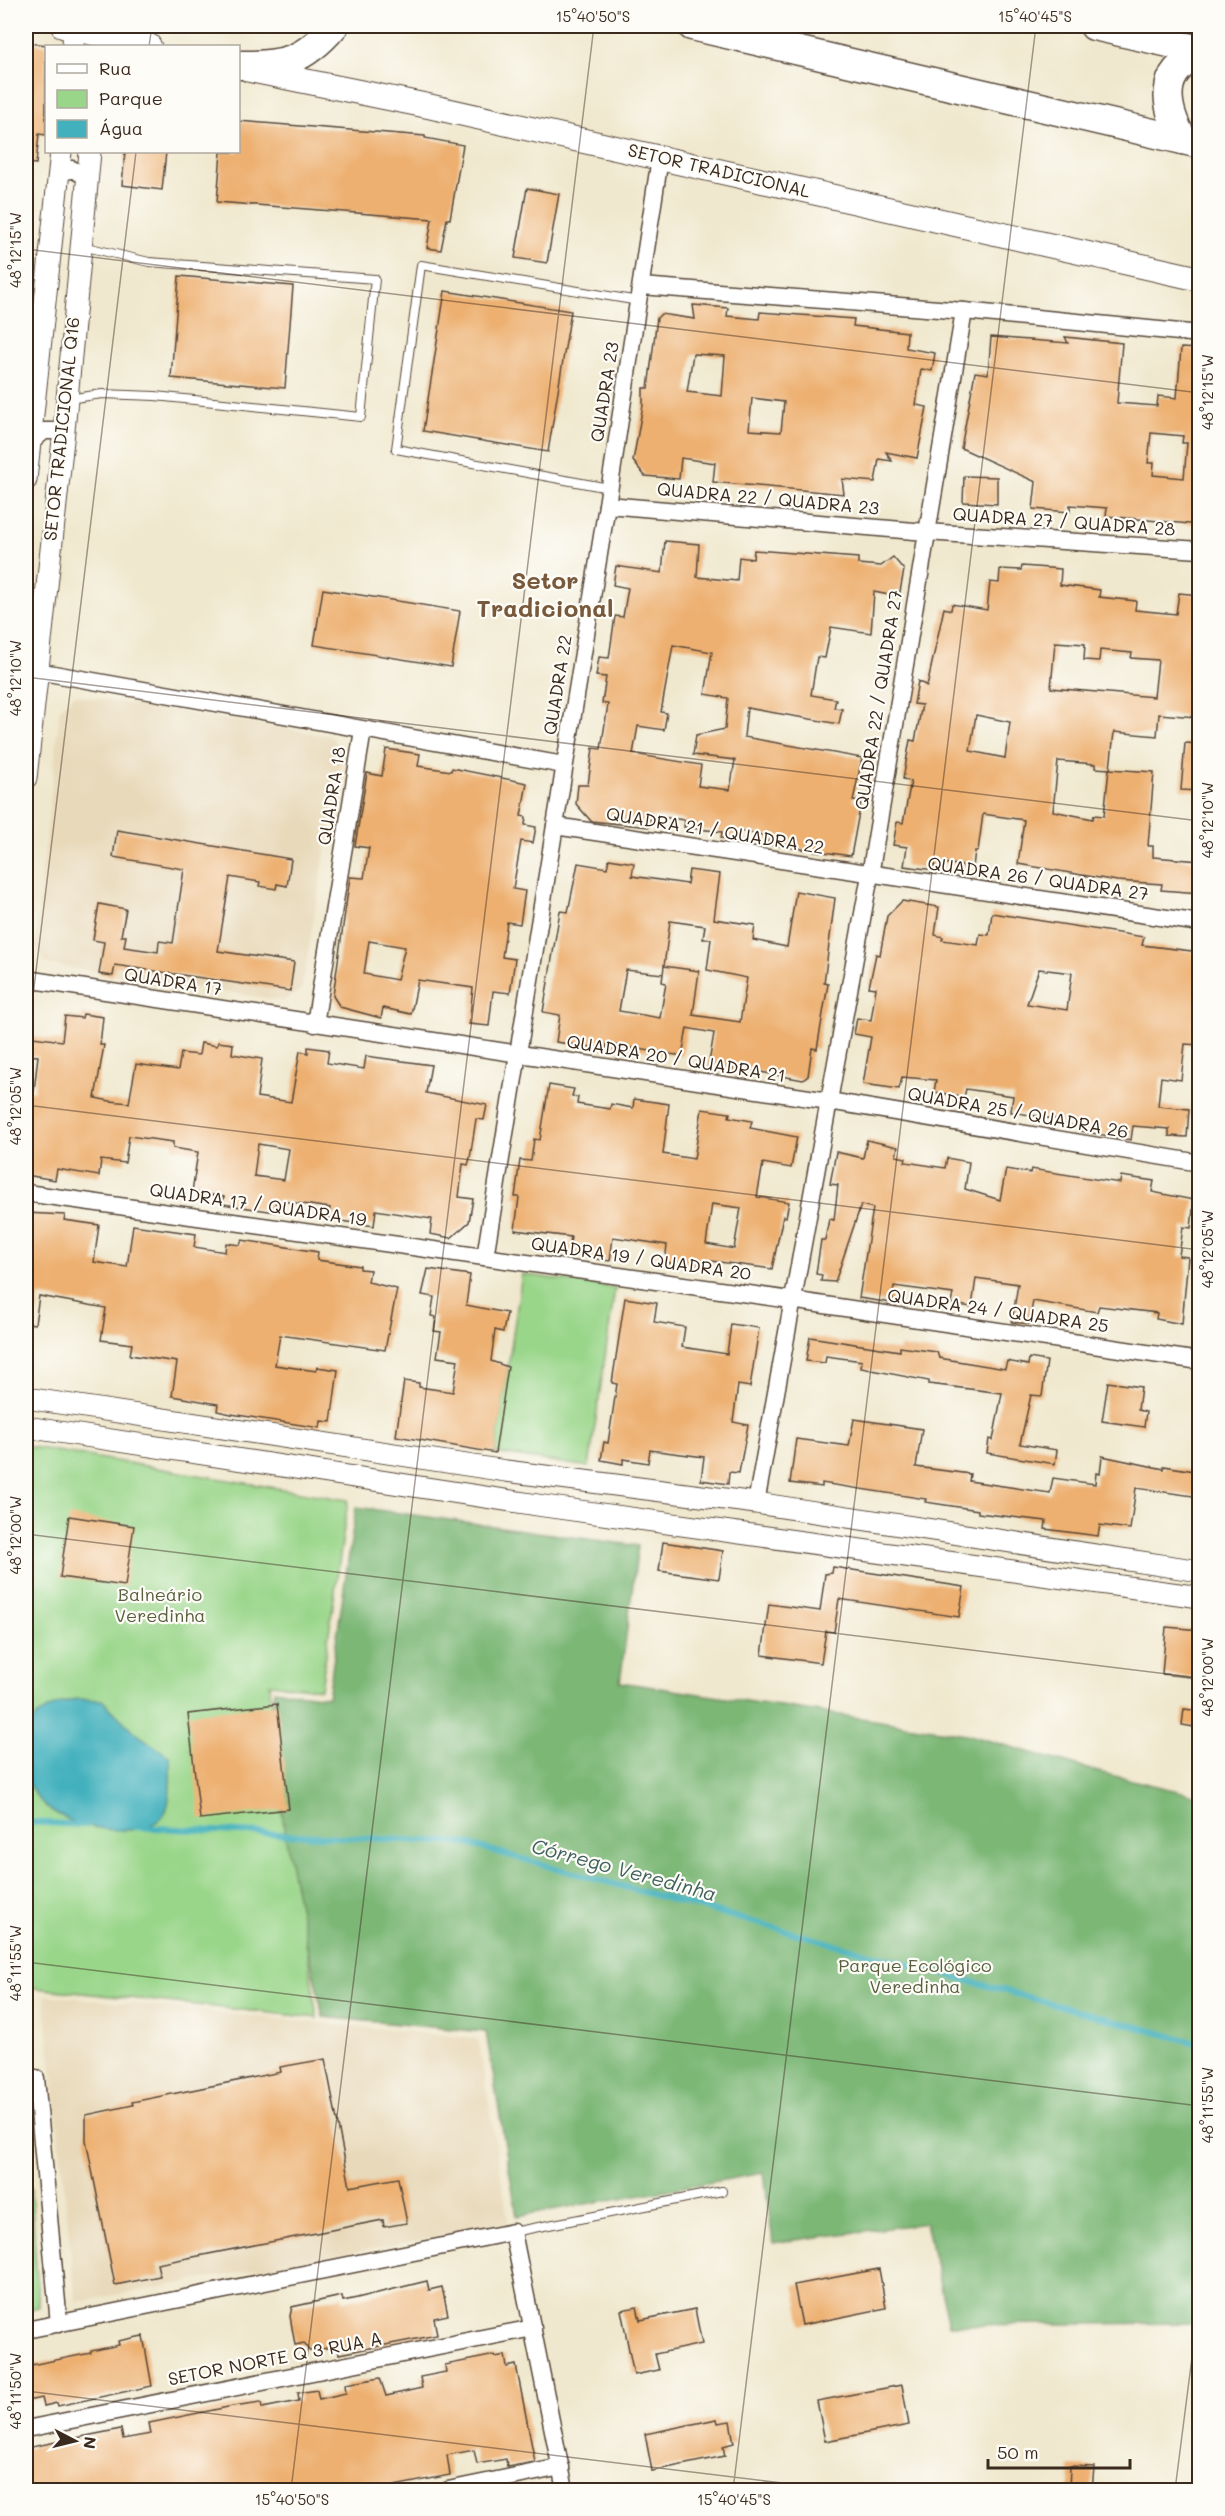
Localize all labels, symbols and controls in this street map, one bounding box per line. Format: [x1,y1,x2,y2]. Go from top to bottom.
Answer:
text: 15°40'50"S [556,6,630,26]
text: 15°40'45"S [998,6,1072,26]
legend [45,45,240,153]
text: Rua [99,56,132,80]
text: Parque [99,86,163,110]
text: Água [99,116,143,140]
street label: SETOR TRADICIONAL [626,137,813,203]
text: 48°12'15"W [5,212,25,288]
street label: SETOR TRADICIONAL Q16 [37,316,85,542]
street label: QUADRA 23 [584,340,624,444]
text: 48°12'15"W [1197,354,1217,430]
street label: QUADRA 22 / QUADRA 23 [656,476,880,520]
street label: QUADRA 27 / QUADRA 28 [952,501,1176,541]
district label: Setor Tradicional [477,564,613,623]
street label: QUADRA 22 / QUADRA 27 [849,588,907,812]
street label: QUADRA 22 [537,633,577,736]
text: 48°12'10"W [5,640,25,716]
street label: QUADRA 18 [311,745,351,847]
text: 48°12'10"W [1197,782,1217,858]
street label: QUADRA 21 / QUADRA 22 [604,801,826,859]
street label: QUADRA 26 / QUADRA 27 [926,851,1150,905]
street label: QUADRA 17 [123,961,224,1001]
street label: QUADRA 20 / QUADRA 21 [565,1029,787,1087]
text: 48°12'05"W [5,1067,25,1145]
street label: QUADRA 25 / QUADRA 26 [906,1081,1130,1143]
street label: QUADRA 17 / QUADRA 19 [148,1177,369,1231]
text: 48°12'05"W [1197,1210,1217,1288]
street label: QUADRA 19 / QUADRA 20 [530,1231,753,1285]
street label: QUADRA 24 / QUADRA 25 [886,1283,1110,1337]
text: 48°12'00"W [5,1495,25,1575]
park label: Balneário Veredinha [114,1582,206,1627]
text: 48°12'00"W [1197,1637,1217,1717]
water label: Córrego Veredinha [529,1832,720,1906]
text: 48°11'55"W [5,1925,25,2001]
park label: Parque Ecológico Veredinha [838,1953,992,1998]
text: 48°11'55"W [1197,2067,1217,2143]
street label: SETOR NORTE Q 3 RUA A [166,2325,384,2391]
text: 48°11'50"W [5,2353,25,2429]
north arrow [45,2411,105,2471]
scale bar [988,2432,1130,2470]
text: N [79,2436,102,2450]
text: 50 m [997,2440,1039,2464]
text: 15°40'50"S [255,2489,329,2509]
text: 15°40'45"S [697,2489,771,2509]

